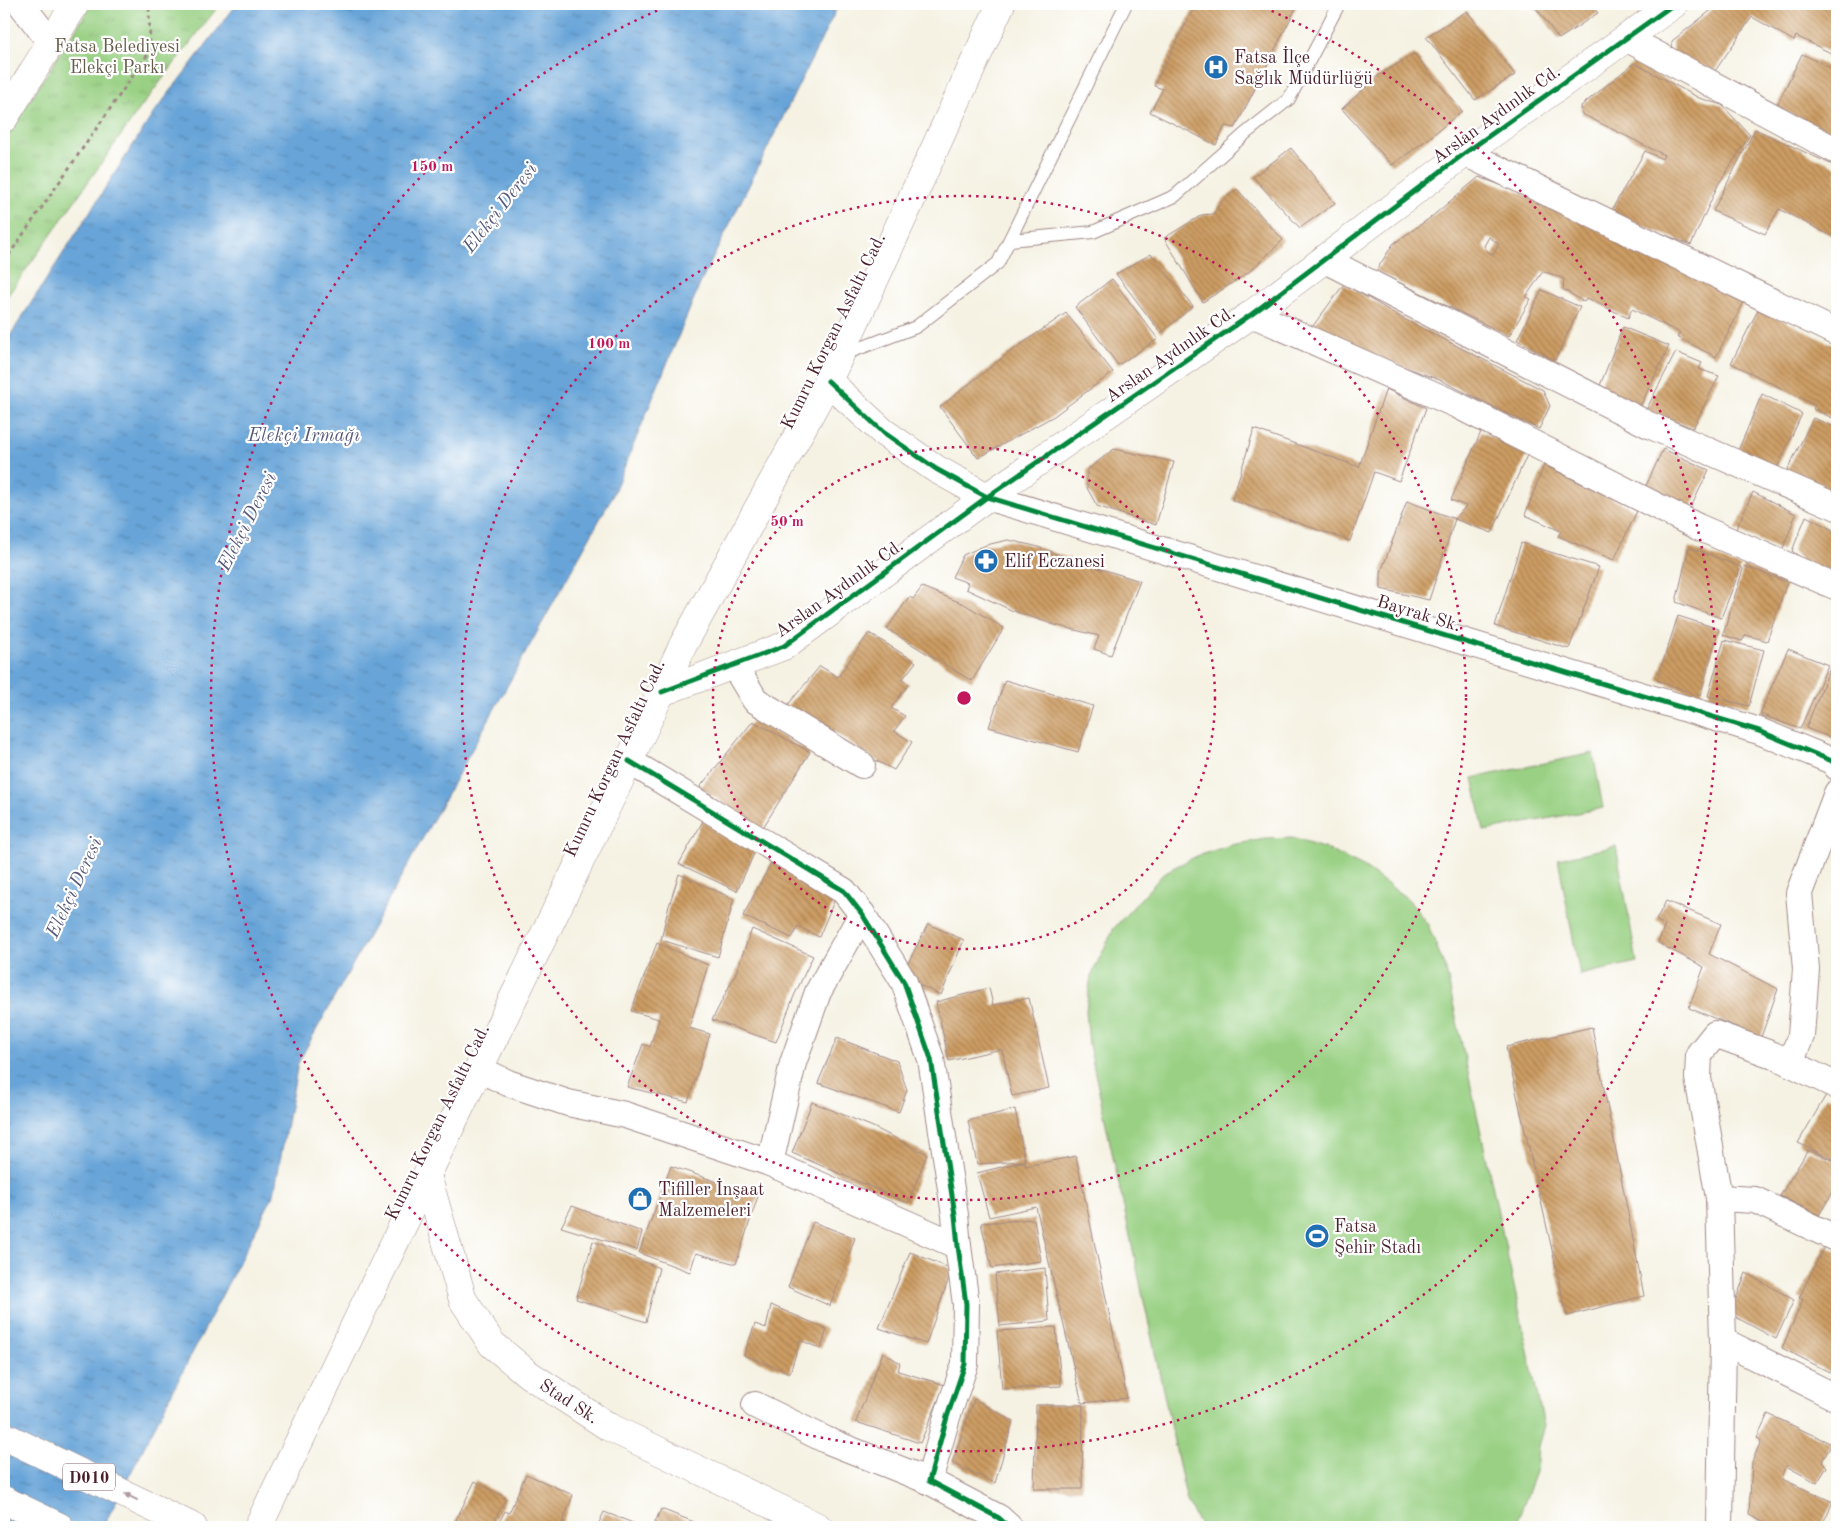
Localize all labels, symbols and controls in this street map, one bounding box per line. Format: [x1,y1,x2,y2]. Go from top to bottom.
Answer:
park label: Fatsa Belediyesi Elekçi Parkı [54,38,180,77]
place label: Fatsa İlçe Sağlık Müdürlüğü [1234,46,1373,88]
hospital icon: Fatsa İlçe Sağlık Müdürlüğü [1203,54,1229,80]
street label: Arslan Aydınlık Cd. [1429,62,1564,167]
text: 150 m [411,160,453,175]
water label: Elekçi Deresi [460,160,542,258]
street label: Kumru Korgan Asfaltı Cad. [779,231,889,432]
street label: Arslan Aydınlık Cd. [1102,303,1239,406]
text: 100 m [588,337,630,352]
water label: Elekçi Irmağı [247,427,360,446]
water label: Elekçi Deresi [215,469,281,575]
text: 50 m [770,515,804,530]
street label: Arslan Aydınlık Cd. [772,536,907,641]
pharmacy icon: Elif Eczanesi [973,548,999,574]
place label: Elif Eczanesi [1004,553,1105,571]
street label: Bayrak Sk. [1375,593,1463,635]
street label: Kumru Korgan Asfaltı Cad. [561,657,669,860]
centre of rings [955,689,973,707]
water label: Elekçi Deresi [43,835,107,942]
street label: Kumru Korgan Asfaltı Cad. [383,1022,493,1223]
place label: Tifiller İnşaat Malzemeleri [658,1178,764,1220]
shop icon: Tifiller İnşaat Malzemeleri [627,1186,653,1212]
place label: Fatsa Şehir Stadı [1334,1218,1421,1257]
sports icon: Fatsa Şehir Stadı [1304,1223,1330,1249]
street label: Stad Sk. [536,1376,601,1428]
road number: D010 [63,1464,115,1490]
one-way arrow [124,1493,138,1501]

